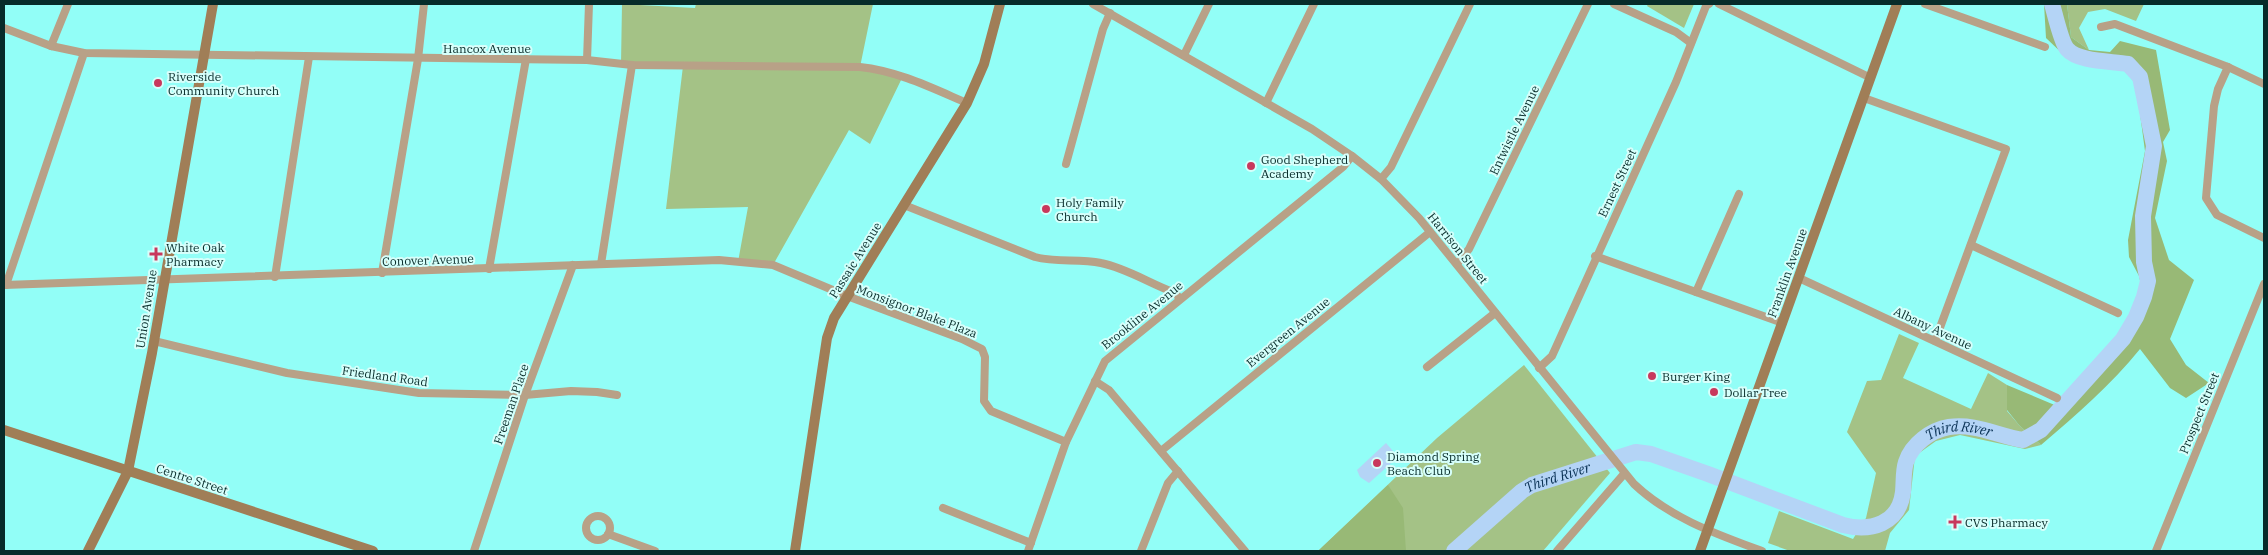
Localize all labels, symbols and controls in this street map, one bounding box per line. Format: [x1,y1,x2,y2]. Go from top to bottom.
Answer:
street label: Hancox Avenue [443,41,531,56]
place label: Riverside Community Church [168,69,280,98]
marker: Riverside Community Church [152,77,164,89]
street label: Entwistle Avenue [1486,83,1542,177]
street label: Ernest Street [1595,146,1639,220]
place label: Good Shepherd Academy [1261,152,1348,181]
marker: Good Shepherd Academy [1245,160,1257,172]
place label: Holy Family Church [1056,195,1124,224]
marker: Holy Family Church [1040,203,1052,215]
street label: Harrison Street [1425,209,1491,287]
street label: Passaic Avenue [826,219,884,301]
street label: Franklin Avenue [1764,226,1810,320]
place label: White Oak Pharmacy [166,240,225,269]
marker: White Oak Pharmacy [150,248,162,260]
street label: Conover Avenue [382,251,474,269]
street label: Union Avenue [132,268,160,350]
street label: Brookline Avenue [1098,278,1186,352]
street label: Monsignor Blake Plaza [854,281,980,341]
street label: Evergreen Avenue [1243,294,1333,370]
street label: Albany Avenue [1892,303,1974,353]
street label: Freeman Place [490,362,532,446]
street label: Friedland Road [341,363,429,389]
place label: Burger King [1662,369,1731,384]
marker: Burger King [1646,370,1658,382]
street label: Prospect Street [2176,370,2222,456]
place label: Dollar Tree [1724,385,1787,400]
marker: Dollar Tree [1708,386,1720,398]
water label: Third River [1922,417,1995,444]
place label: Diamond Spring Beach Club [1387,449,1480,478]
marker: Diamond Spring Beach Club [1371,457,1383,469]
water label: Third River [1521,458,1594,497]
street label: Centre Street [154,460,230,498]
place label: CVS Pharmacy [1965,515,2049,530]
marker: CVS Pharmacy [1949,516,1961,528]

